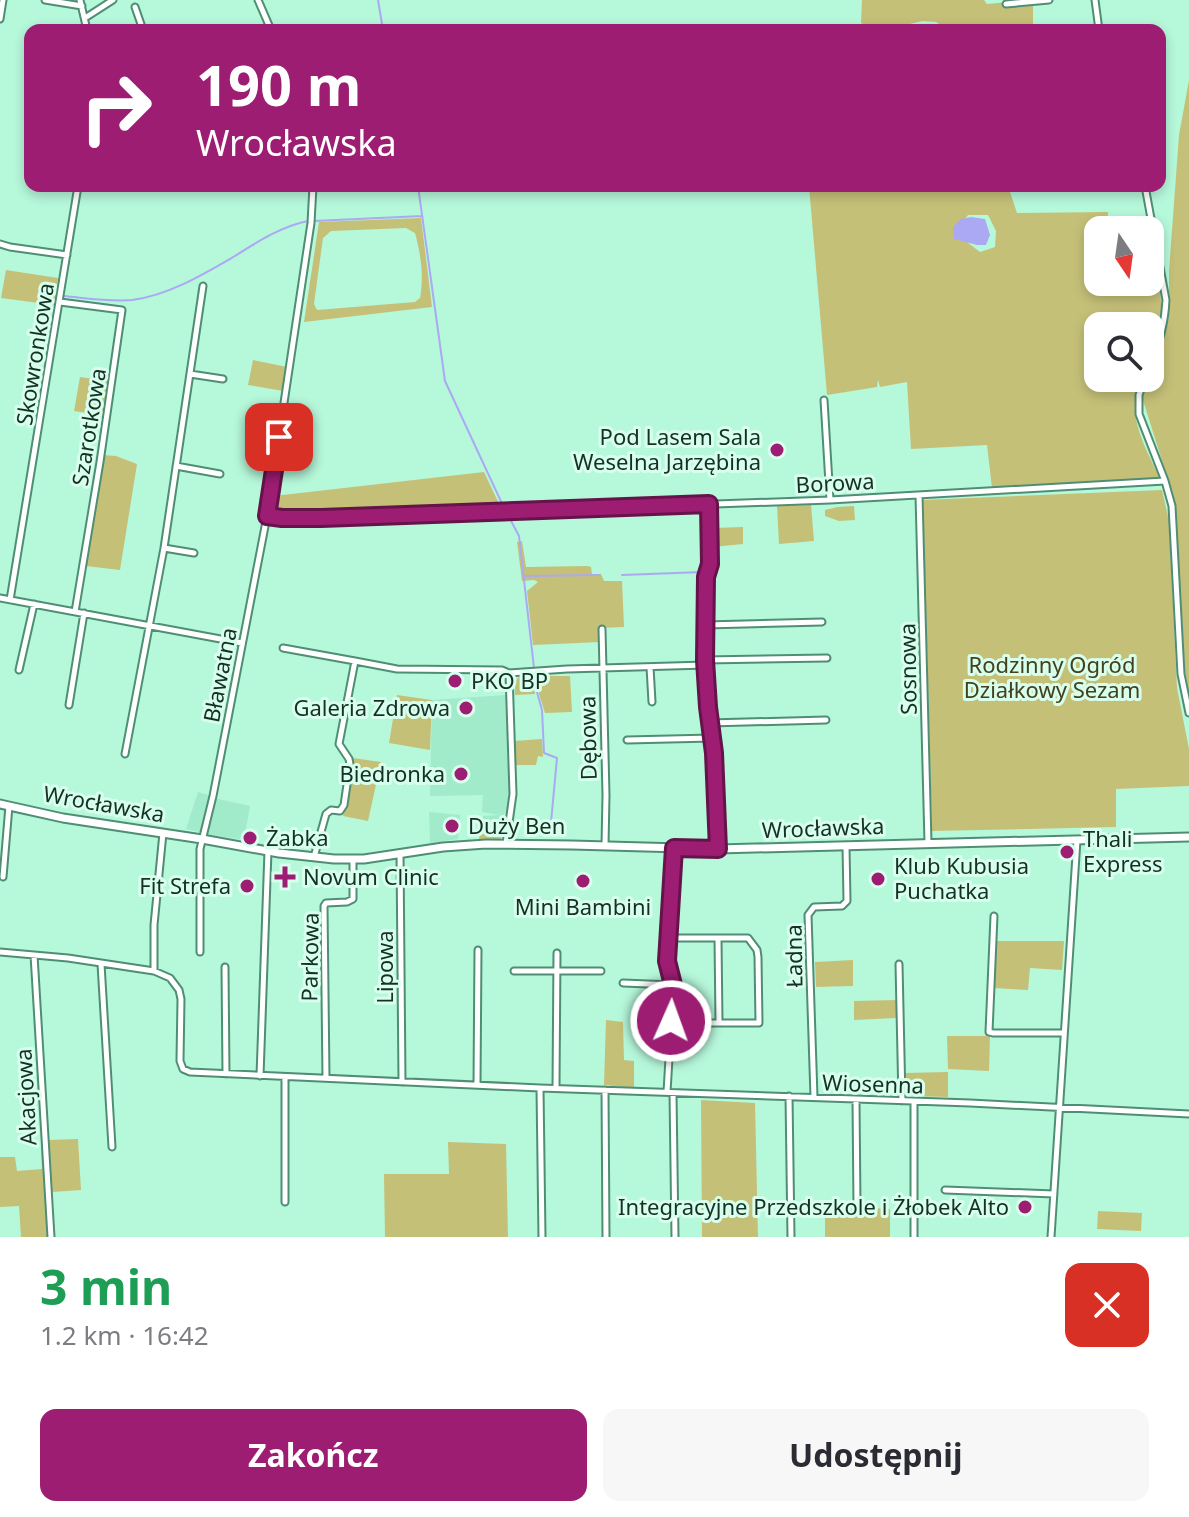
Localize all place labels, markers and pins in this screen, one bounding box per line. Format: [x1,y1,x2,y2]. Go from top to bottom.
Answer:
pin [245,403,313,471]
place label: Pod Lasem Sala Weselna Jarzębina [573,421,761,476]
marker: Pod Lasem Sala Weselna Jarzębina [768,441,786,459]
place label: PKO BP [471,665,548,695]
marker: PKO BP [446,672,464,690]
place label: Galeria Zdrowa [293,692,450,722]
marker: Galeria Zdrowa [457,699,475,717]
place label: Biedronka [339,758,445,788]
marker: Biedronka [452,765,470,783]
place label: Duży Ben [468,810,565,840]
marker: Duży Ben [443,817,461,835]
place label: Żabka [266,822,329,852]
place label: Thali Express [1083,823,1163,878]
marker: Żabka [241,829,259,847]
marker: Thali Express [1058,843,1076,861]
place label: Klub Kubusia Puchatka [894,850,1029,905]
place label: Novum Clinic [303,861,439,891]
marker: Novum Clinic [274,866,296,888]
place label: Fit Strefa [139,870,231,900]
marker: Klub Kubusia Puchatka [869,870,887,888]
marker: Mini Bambini [574,872,592,890]
marker: Fit Strefa [238,877,256,895]
place label: Mini Bambini [515,891,651,921]
place label: Integracyjne Przedszkole i Żłobek Alto [618,1191,1009,1221]
marker: Integracyjne Przedszkole i Żłobek Alto [1016,1198,1034,1216]

